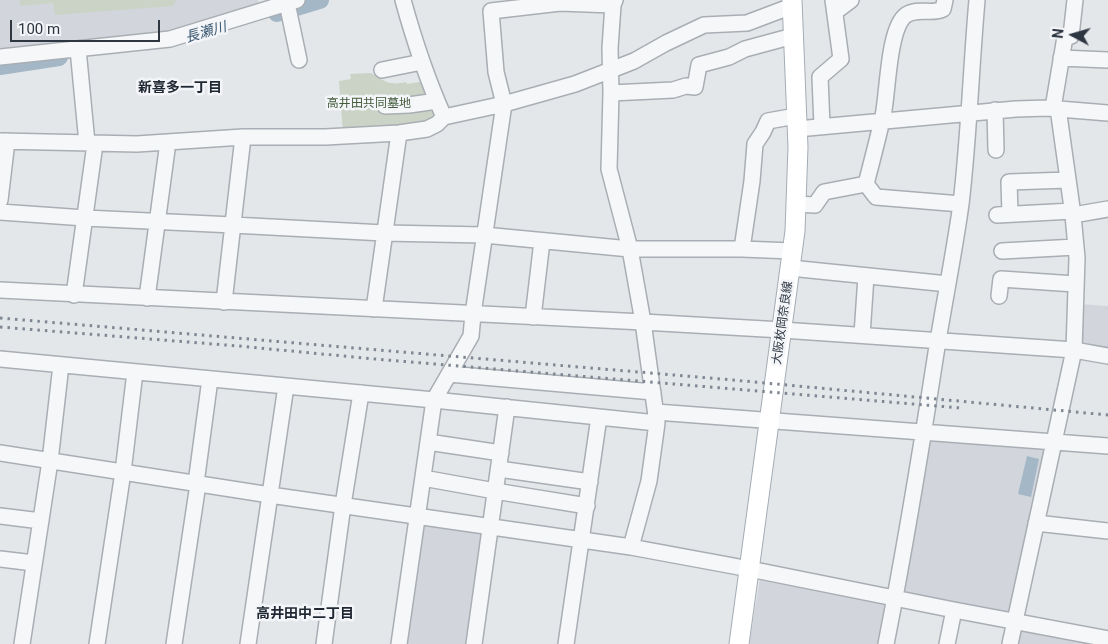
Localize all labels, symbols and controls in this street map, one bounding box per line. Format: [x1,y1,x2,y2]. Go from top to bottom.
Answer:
scale bar [12,10,162,42]
north arrow [1048,10,1098,60]
water label: 長瀬川 [183,19,229,47]
text: 100 m [18,20,60,38]
text: N [1050,28,1067,39]
district label: 新喜多一丁目 [138,80,222,96]
park label: 高井田共同墓地 [327,97,411,111]
street label: 大阪枚岡奈良線 [770,280,796,366]
district label: 高井田中二丁目 [256,606,354,622]

